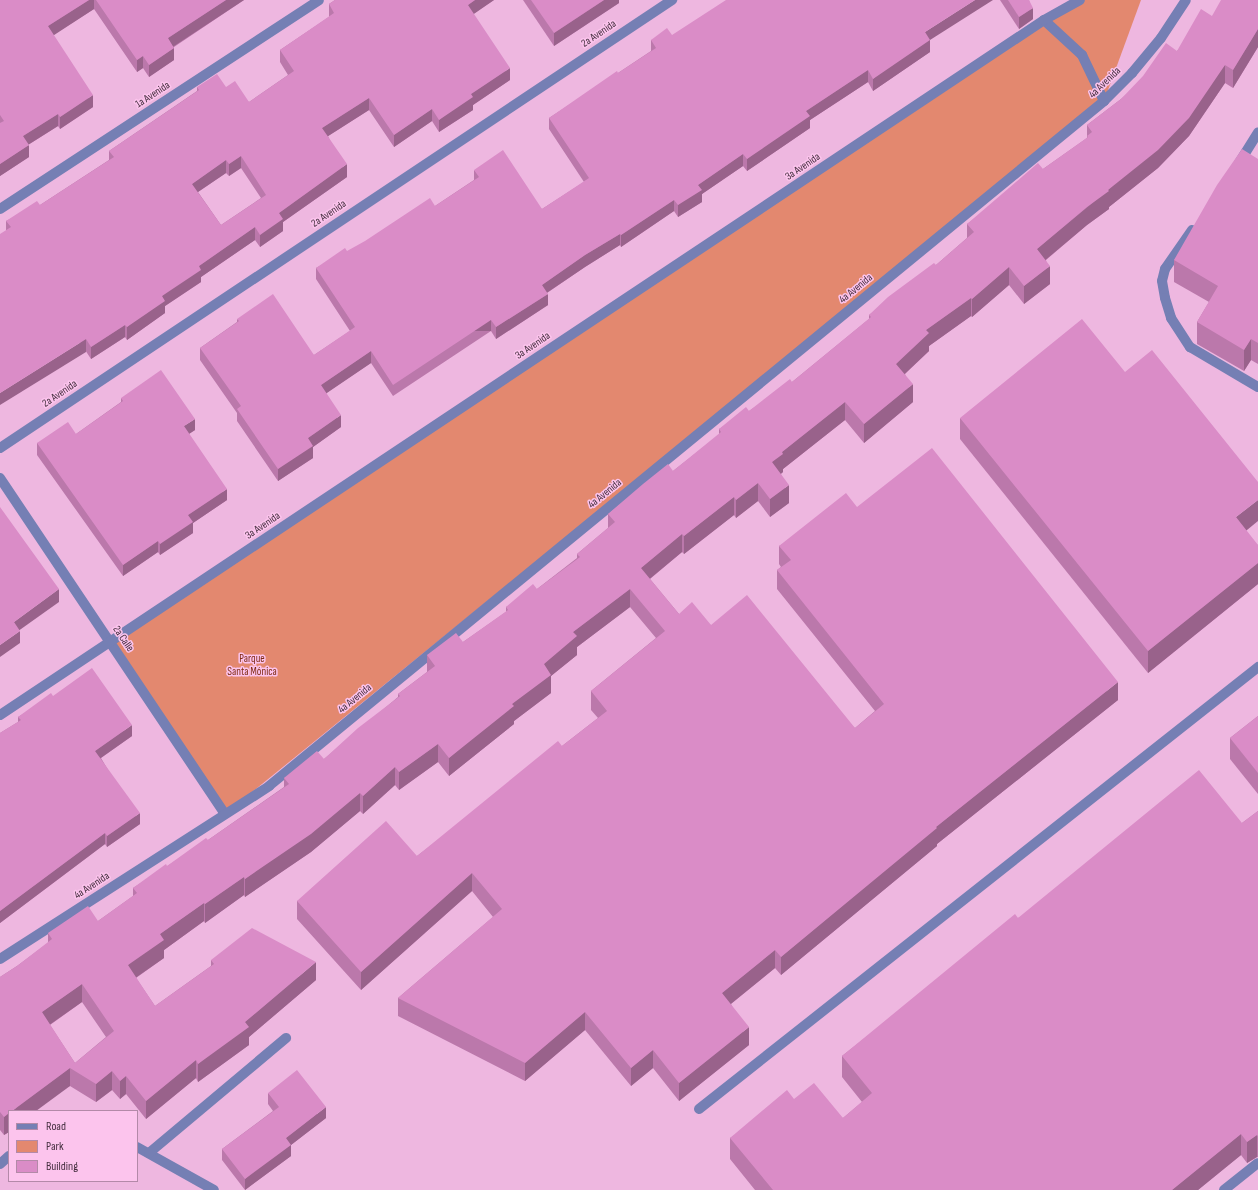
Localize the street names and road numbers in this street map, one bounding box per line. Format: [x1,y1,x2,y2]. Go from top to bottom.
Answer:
street label: 2a Avenida [579,18,619,50]
street label: 4a Avenida [1086,65,1124,101]
street label: 1a Avenida [133,79,173,111]
street label: 3a Avenida [783,151,823,183]
street label: 2a Avenida [309,198,349,230]
street label: 4a Avenida [837,271,875,307]
street label: 3a Avenida [513,330,553,362]
street label: 2a Avenida [40,378,80,410]
street label: 4a Avenida [586,476,624,512]
street label: 3a Avenida [243,510,283,542]
street label: 2a Calle [110,624,136,654]
street label: 4a Avenida [336,681,374,717]
street label: 4a Avenida [72,870,112,902]

